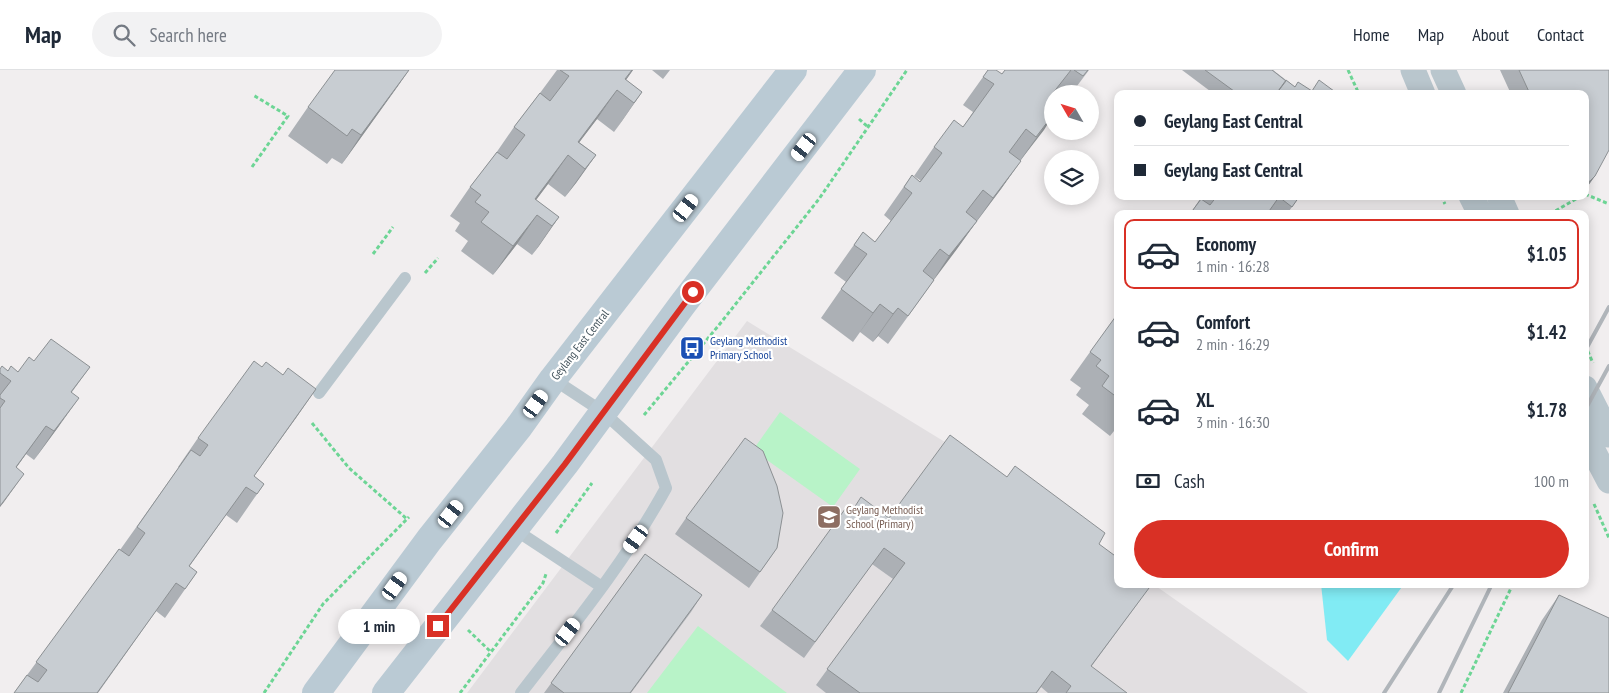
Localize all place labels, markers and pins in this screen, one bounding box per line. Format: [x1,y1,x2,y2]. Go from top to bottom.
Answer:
place label: Geylang Methodist Primary School [710,333,788,362]
bus stop icon: Geylang Methodist Primary School [679,335,705,361]
place label: Geylang Methodist School (Primary) [846,502,924,531]
school or university icon: Geylang Methodist School (Primary) [816,504,842,530]

